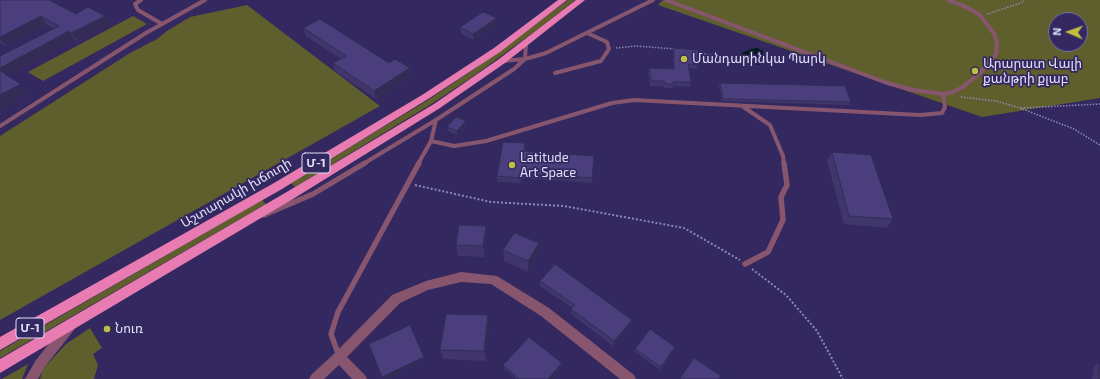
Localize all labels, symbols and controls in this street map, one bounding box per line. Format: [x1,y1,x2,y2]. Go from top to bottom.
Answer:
north arrow [1048,12,1088,52]
text: N [1050,27,1063,36]
place label: Մանդարինկա Պարկ [692,51,826,67]
marker: Մանդարինկա Պարկ [679,54,689,64]
place label: Արարատ Վալի քանթրի քլաբ [983,56,1082,87]
marker: Արարատ Վալի քանթրի քլաբ [970,66,980,76]
place label: Latitude Art Space [520,150,576,181]
road number: Մ-1 [302,153,330,173]
street label: Աշտարակի խճուղի [178,155,294,231]
marker: Latitude Art Space [507,160,517,170]
road number: Մ-1 [16,318,44,338]
place label: Նուռ [115,321,143,337]
marker: Նուռ [102,324,112,334]

